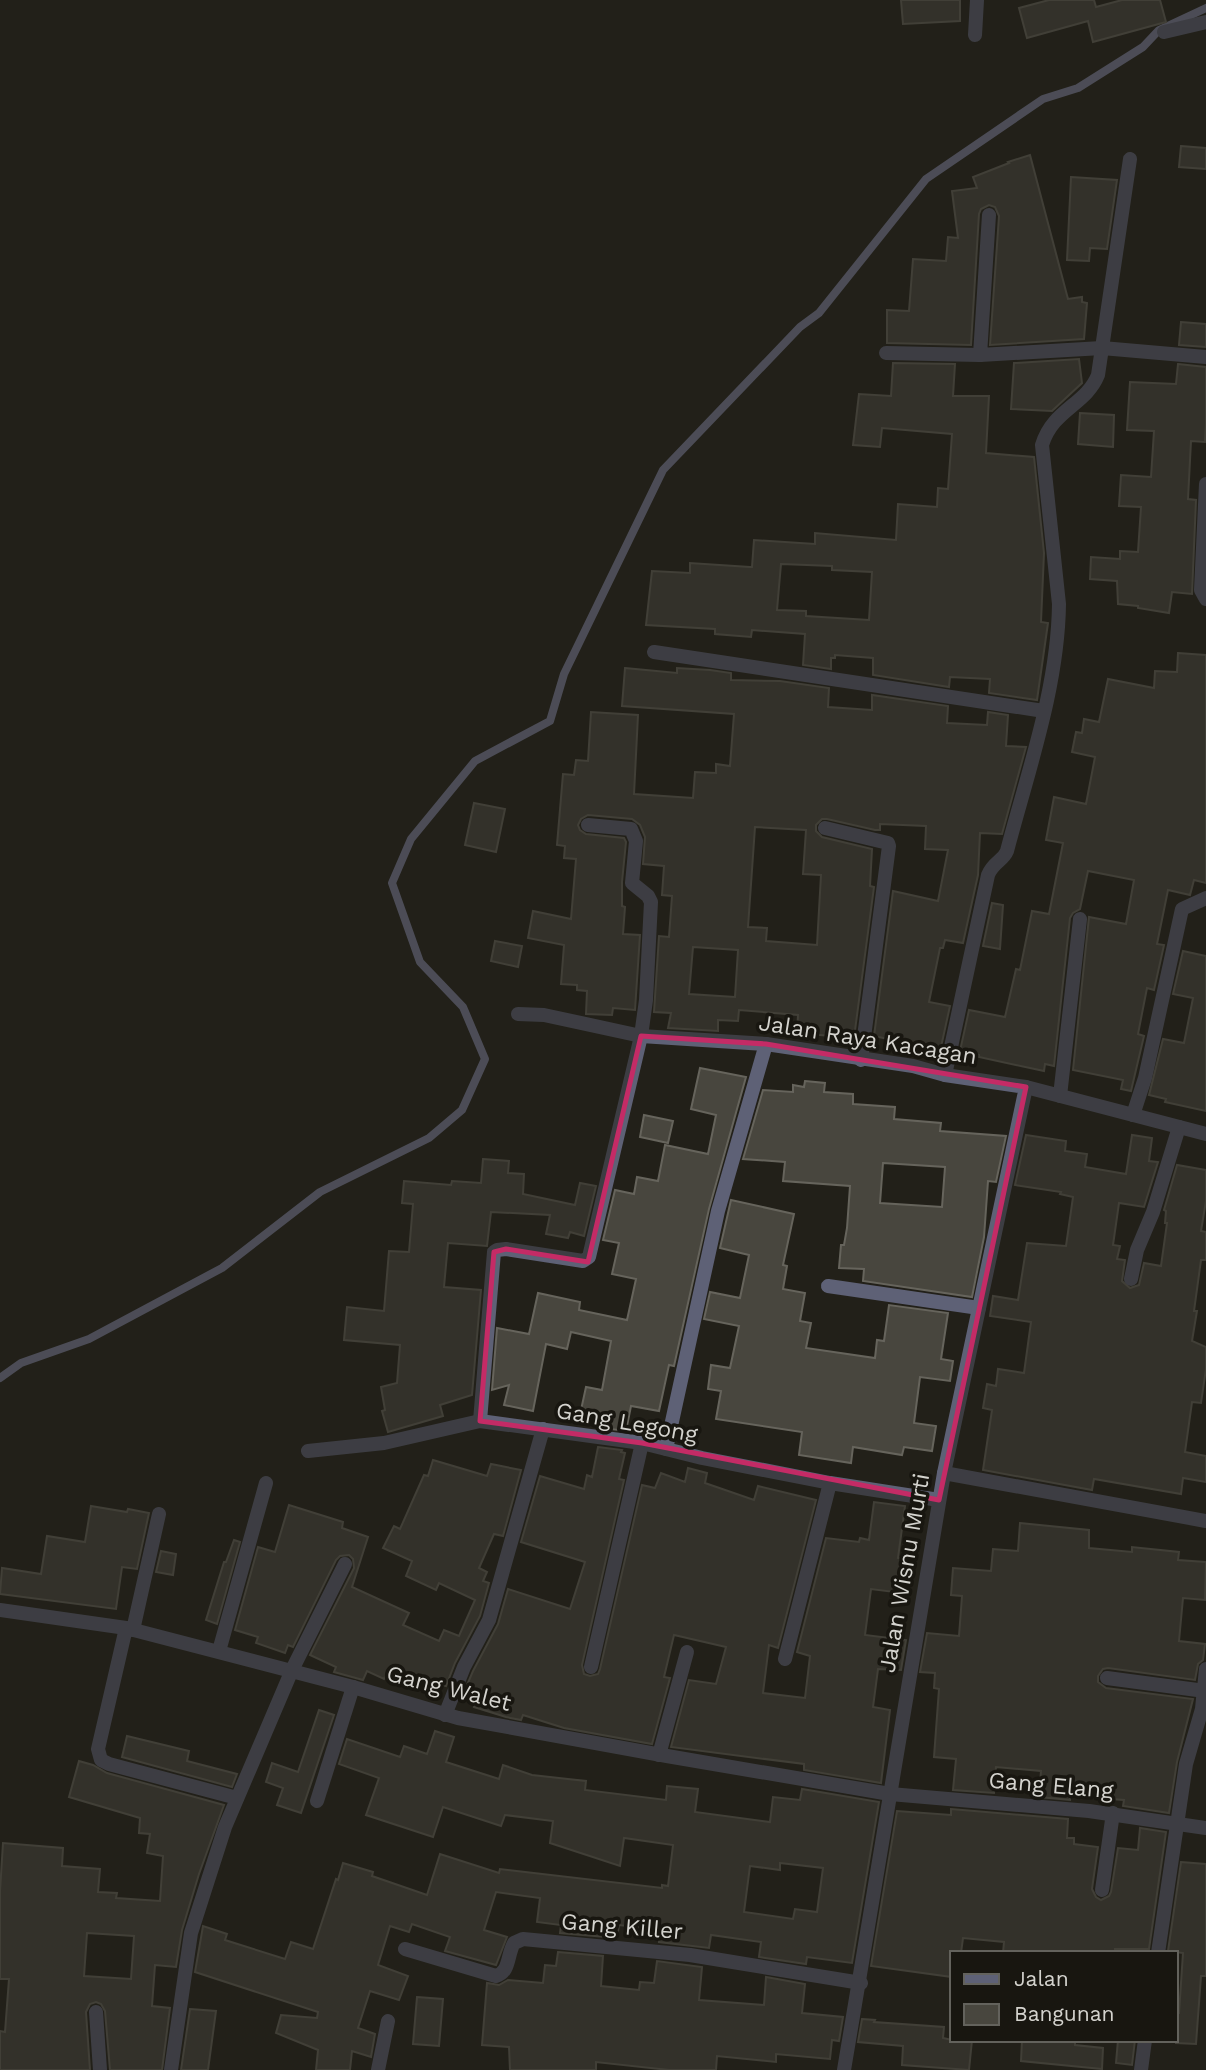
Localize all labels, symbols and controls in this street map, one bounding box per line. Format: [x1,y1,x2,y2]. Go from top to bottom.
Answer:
street label: Jalan Raya Kacagan [757,1009,979,1070]
street label: Gang Legong [554,1397,701,1448]
street label: Jalan Wisnu Murti [874,1471,935,1675]
street label: Gang Walet [384,1660,514,1717]
street label: Gang Elang [987,1767,1115,1804]
street label: Gang Killer [560,1908,684,1945]
legend [950,1951,1178,2042]
text: Jalan [1014,1966,1069,1991]
text: Bangunan [1014,2001,1115,2026]

